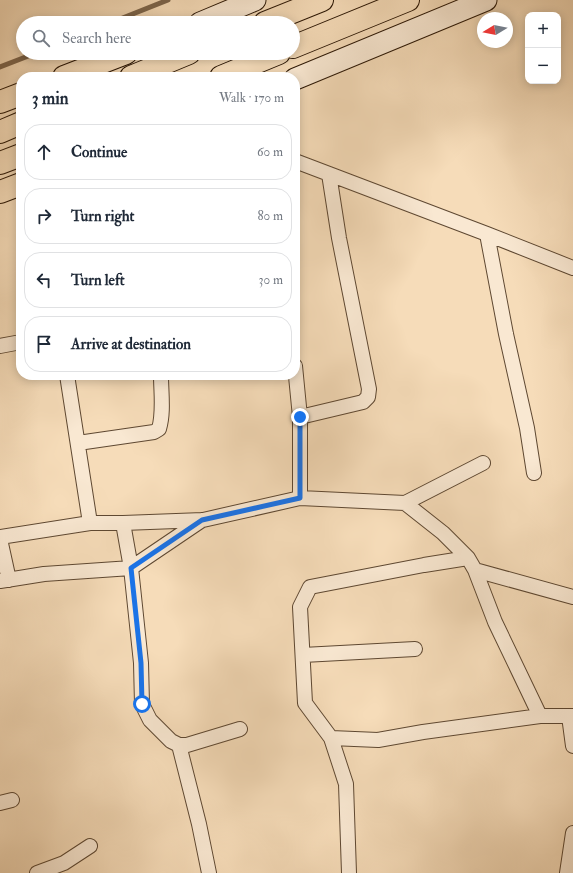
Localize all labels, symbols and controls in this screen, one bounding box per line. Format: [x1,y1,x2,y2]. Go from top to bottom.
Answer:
north arrow [477,12,513,48]
map controls [525,12,561,84]
button: + [525,12,561,48]
search box [16,16,300,60]
icon: search [30,27,52,49]
text: Search here [62,29,131,48]
button: − [525,48,561,84]
text: 3 min [32,88,69,109]
text: Walk · 170 m [219,90,284,106]
icon: ahead [33,141,55,163]
text: Continue [71,143,127,162]
text: 60 m [257,144,283,160]
icon: right [33,205,55,227]
text: Turn right [71,207,134,226]
text: 80 m [257,208,283,224]
icon: left [33,269,55,291]
text: Turn left [71,271,125,290]
text: 30 m [259,272,283,288]
icon: arrive [33,333,55,355]
text: Arrive at destination [71,335,191,354]
route end [291,408,309,426]
route start [133,695,151,713]

